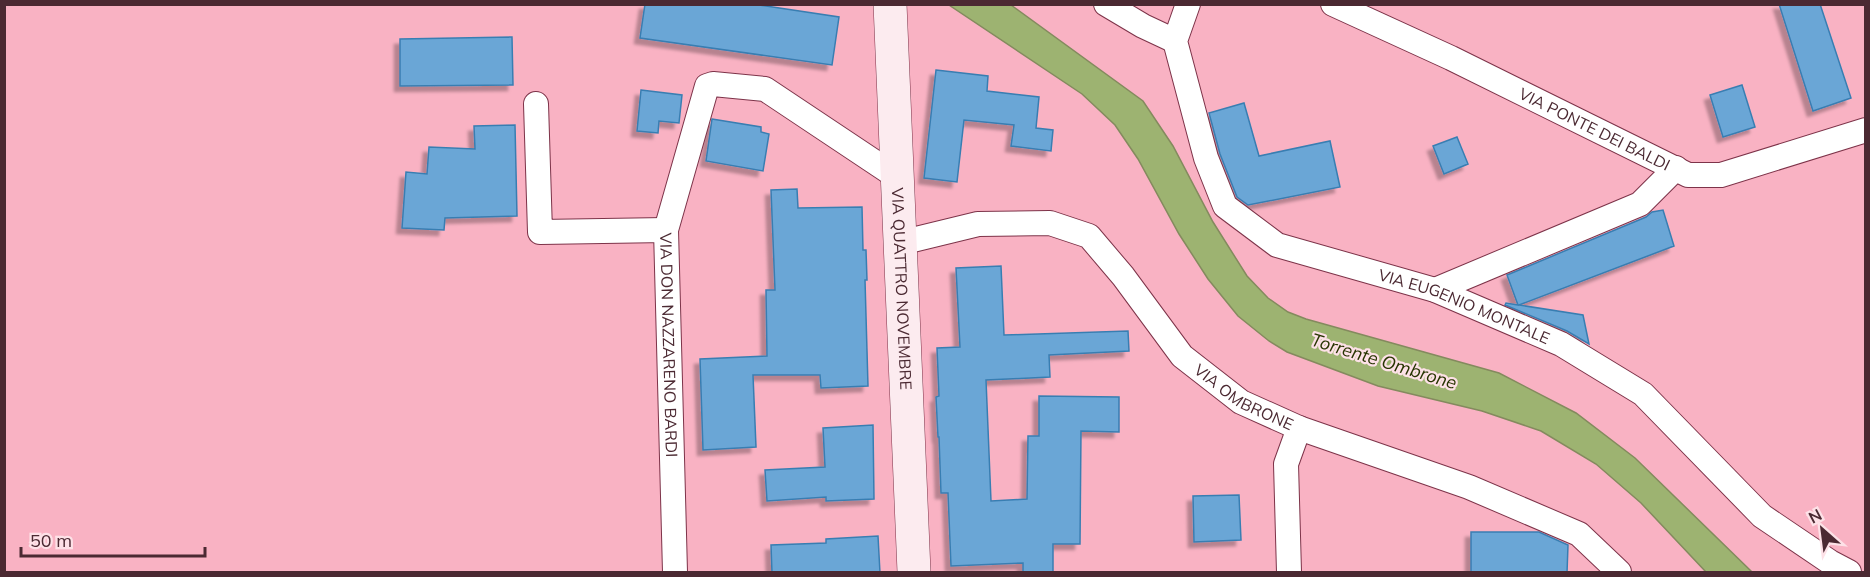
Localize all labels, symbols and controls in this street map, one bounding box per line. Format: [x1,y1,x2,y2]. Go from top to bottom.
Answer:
street label: VIA PONTE DEI BALDI [1516,83,1674,175]
street label: VIA QUATTRO NOVEMBRE [888,187,916,390]
street label: VIA DON NAZZARENO BARDI [656,232,682,457]
street label: VIA EUGENIO MONTALE [1376,264,1553,348]
water label: Torrente Ombrone [1308,328,1460,394]
street label: VIA OMBRONE [1190,359,1297,434]
north arrow [1792,499,1852,559]
text: N [1805,504,1825,527]
scale bar [21,520,206,558]
text: 50 m [30,529,72,552]

